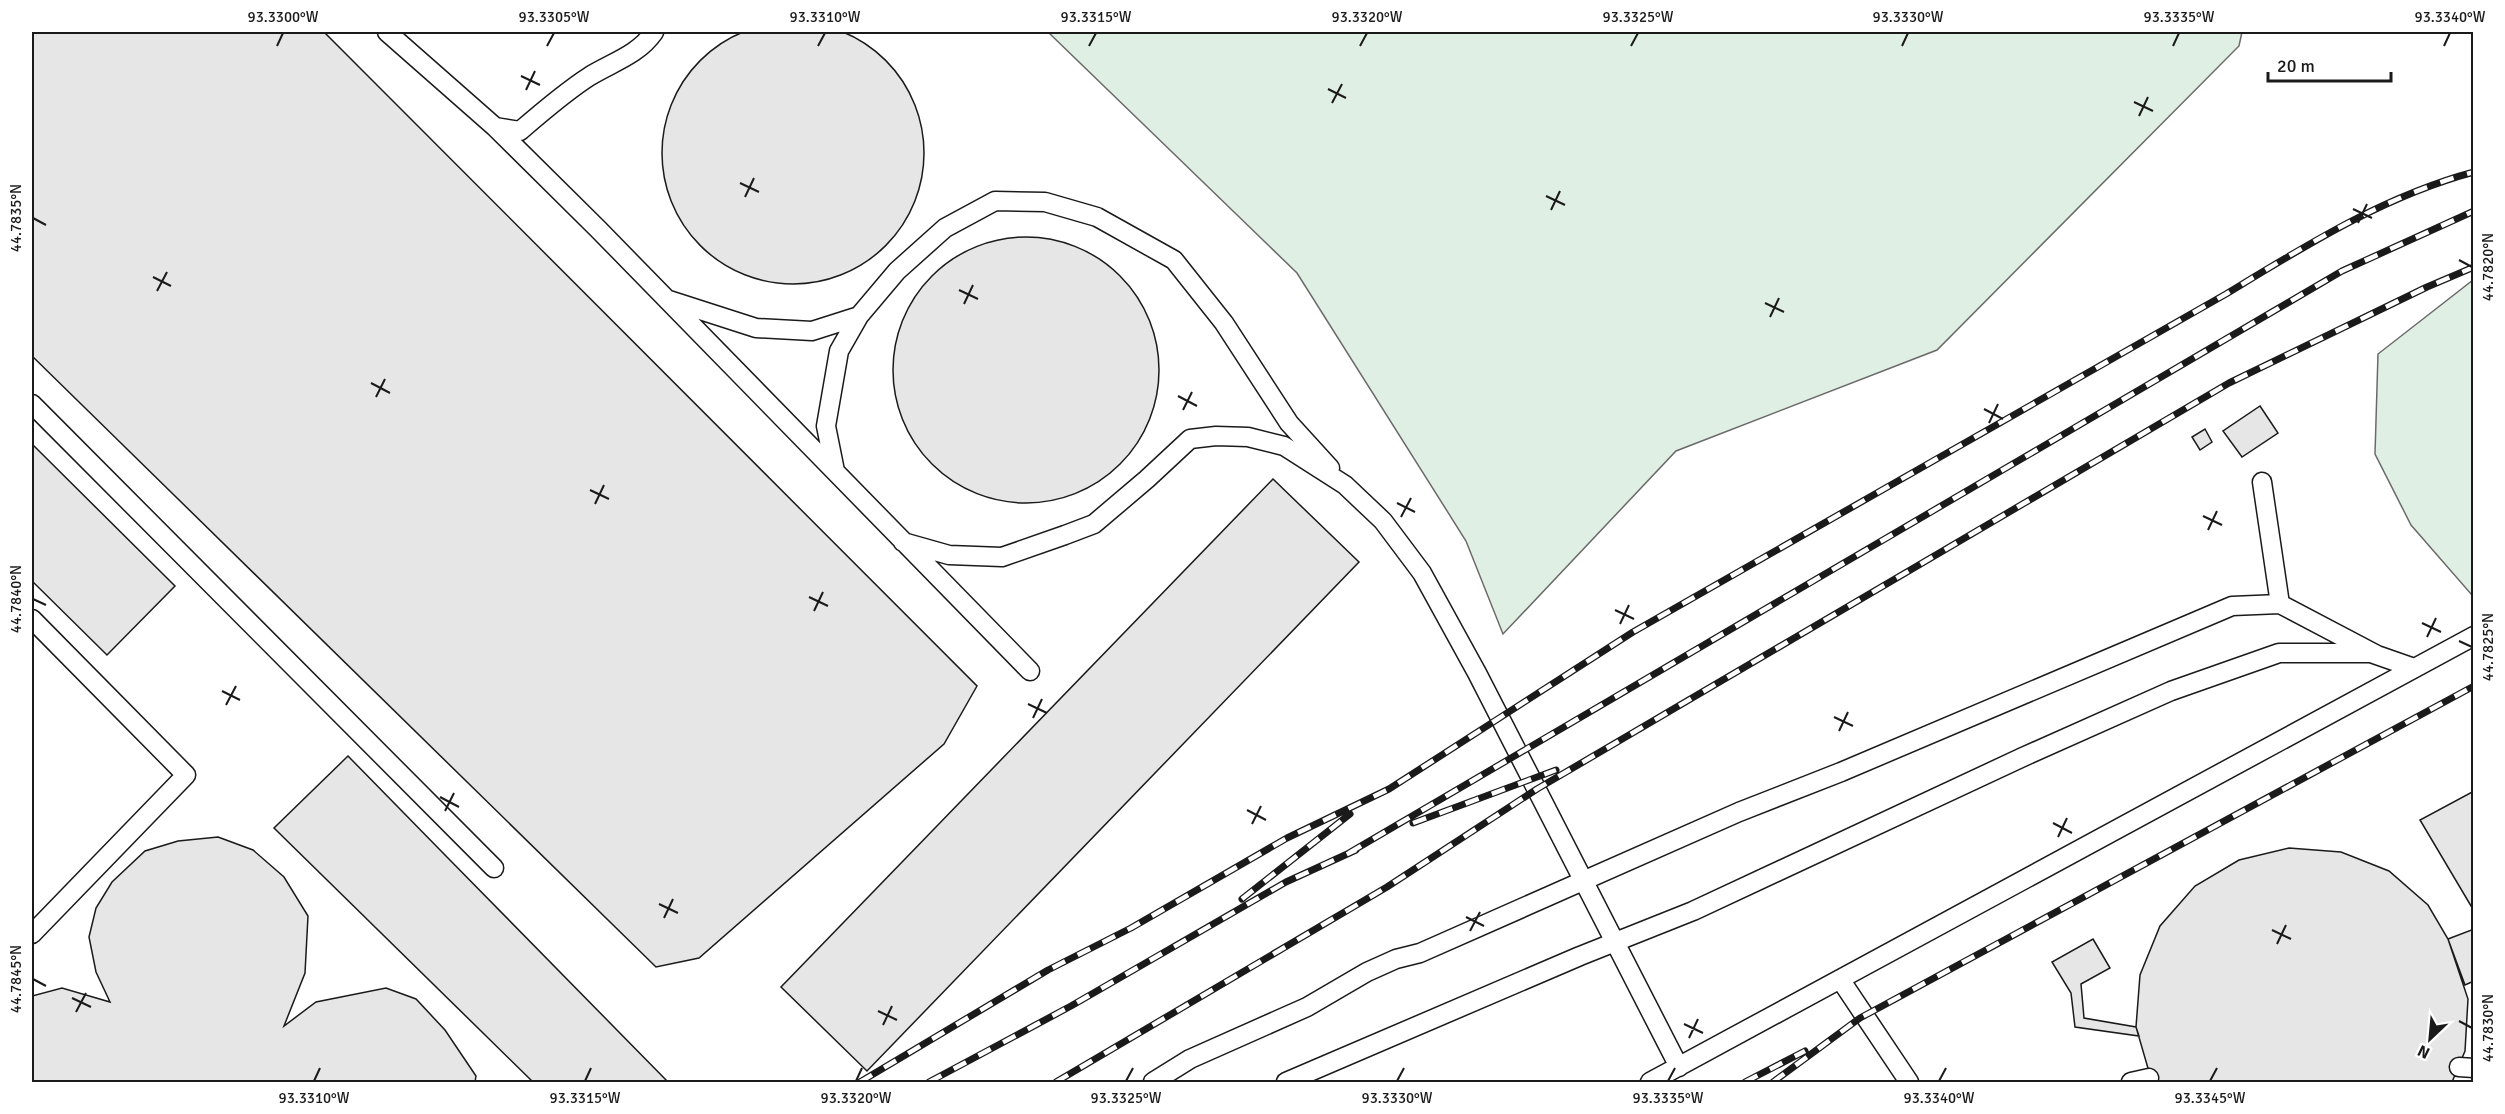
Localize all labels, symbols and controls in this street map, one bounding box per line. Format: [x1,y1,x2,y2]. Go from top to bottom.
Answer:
text: 93.3300°W [248,8,319,26]
text: 93.3305°W [519,8,590,26]
text: 93.3310°W [790,8,861,26]
text: 93.3315°W [1061,8,1132,26]
text: 93.3320°W [1332,8,1403,26]
text: 93.3325°W [1603,8,1674,26]
text: 93.3330°W [1873,8,1944,26]
text: 93.3335°W [2144,8,2215,26]
text: 93.3340°W [2415,8,2486,26]
scale bar [2268,45,2391,83]
text: 20 m [2277,55,2315,77]
text: 44.7835°N [7,184,25,252]
text: 44.7820°N [2479,233,2497,301]
text: 44.7840°N [7,565,25,633]
text: 44.7825°N [2479,613,2497,681]
text: 44.7845°N [7,945,25,1013]
text: 44.7830°N [2479,994,2497,1062]
north arrow [2400,1009,2460,1069]
text: N [2414,1040,2433,1063]
text: 93.3310°W [279,1089,350,1107]
text: 93.3315°W [550,1089,621,1107]
text: 93.3320°W [821,1089,892,1107]
text: 93.3325°W [1091,1089,1162,1107]
text: 93.3330°W [1362,1089,1433,1107]
text: 93.3335°W [1633,1089,1704,1107]
text: 93.3340°W [1904,1089,1975,1107]
text: 93.3345°W [2175,1089,2246,1107]

